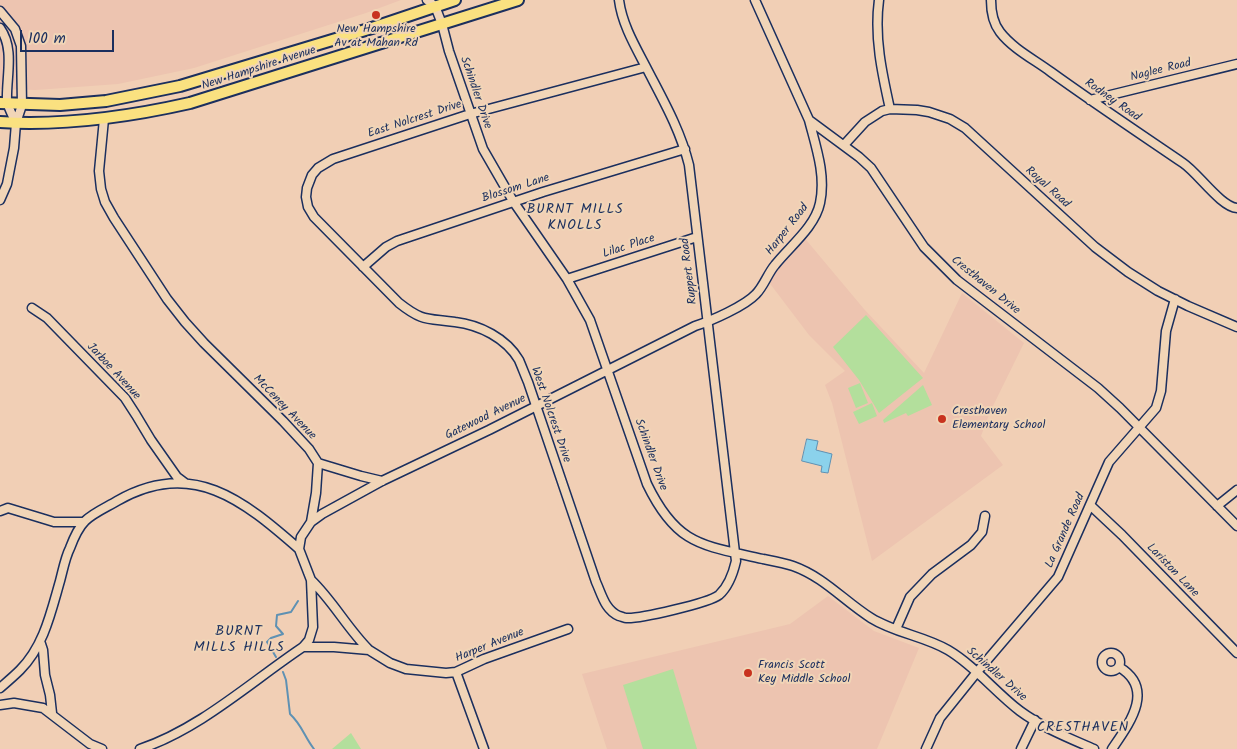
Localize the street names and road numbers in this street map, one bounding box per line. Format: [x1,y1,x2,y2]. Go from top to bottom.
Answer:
street label: New Hampshire Avenue [200,44,318,94]
street label: Schindler Drive [456,55,494,131]
street label: Naglee Road [1129,57,1193,85]
street label: Rodney Road [1081,77,1143,125]
street label: East Nolcrest Drive [366,98,464,142]
street label: Royal Road [1022,164,1072,212]
street label: Blossom Lane [480,171,552,207]
street label: Harper Road [763,201,813,259]
street label: Lilac Place [601,232,657,262]
street label: Ruppert Road [679,237,701,305]
street label: Cresthaven Drive [947,254,1023,318]
street label: Jarboe Avenue [83,341,143,403]
street label: West Nolcrest Drive [527,365,573,465]
street label: McCeney Avenue [249,372,319,444]
street label: Gatewood Avenue [443,392,529,444]
street label: Schindler Drive [630,417,670,493]
street label: La Grande Road [1043,491,1089,571]
street label: Lariston Lane [1143,541,1201,601]
street label: Harper Avenue [454,626,526,666]
street label: Schindler Drive [963,645,1029,705]

